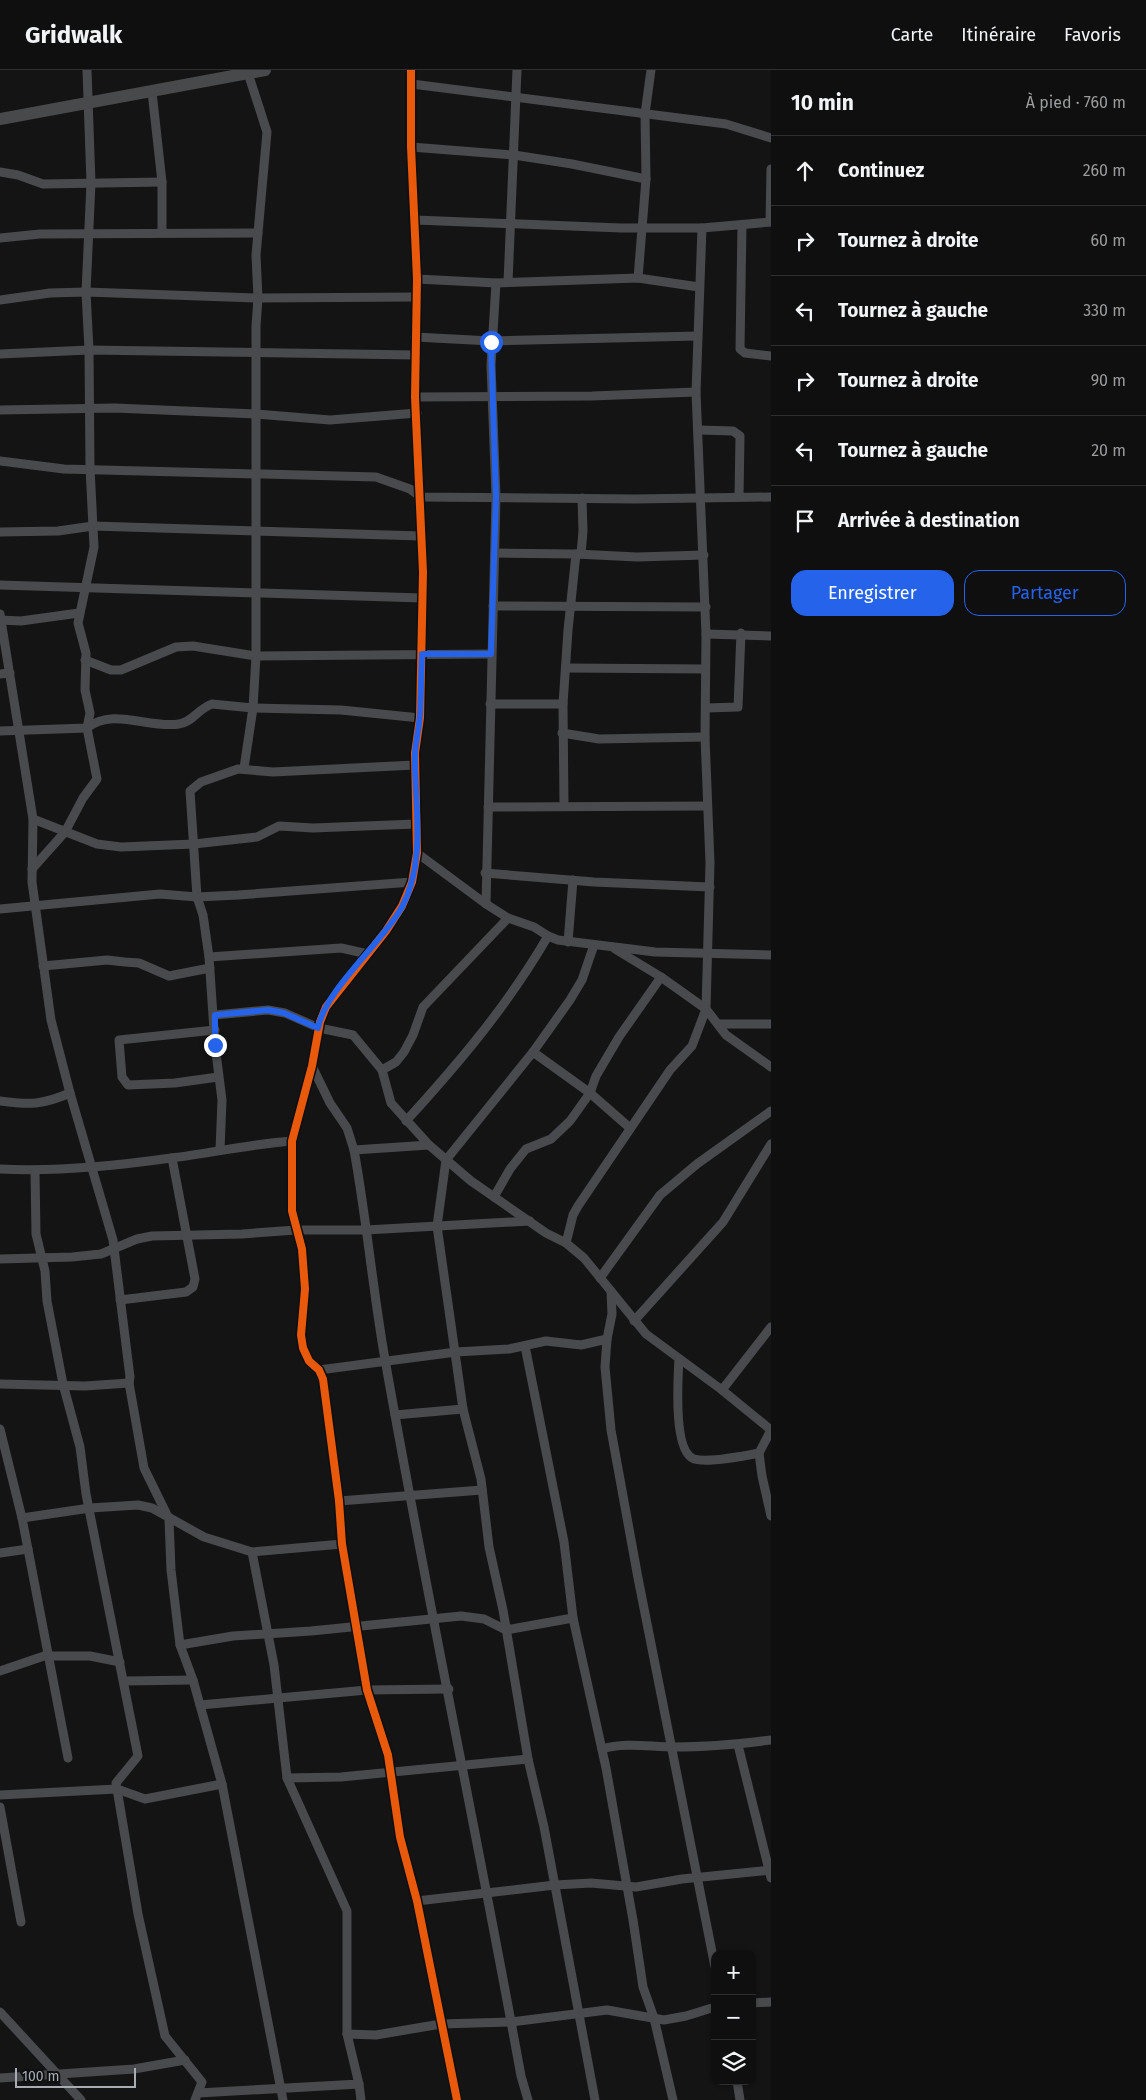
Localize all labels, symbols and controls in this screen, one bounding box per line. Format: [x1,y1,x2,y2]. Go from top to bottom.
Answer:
text: Gridwalk [25,21,122,49]
text: Carte [891,24,933,46]
text: Itinéraire [961,24,1036,46]
text: Favoris [1064,24,1121,46]
text: 10 min [791,90,854,116]
text: À pied · 760 m [1026,93,1126,112]
icon: ahead [791,157,819,185]
text: Continuez [838,159,924,182]
text: 260 m [1083,161,1126,180]
icon: right [791,227,819,255]
text: Tournez à droite [838,229,979,252]
text: 60 m [1091,231,1126,250]
icon: left [791,297,819,325]
text: Tournez à gauche [838,299,988,322]
text: 330 m [1083,301,1126,320]
route start [480,331,503,354]
icon: right [791,367,819,395]
text: Tournez à droite [838,369,979,392]
text: 90 m [1091,371,1126,390]
icon: left [791,437,819,465]
text: Tournez à gauche [838,439,988,462]
text: 20 m [1091,441,1126,460]
icon: arrive [791,507,819,535]
text: Arrivée à destination [838,509,1020,532]
button: Enregistrer [791,570,954,616]
button: Partager [964,570,1126,616]
route end [204,1034,227,1057]
map controls [711,1950,756,2085]
button: + [711,1950,756,1995]
button: − [711,1995,756,2040]
button: layers [711,2040,756,2085]
scale bar [15,2065,136,2088]
text: 100 m [22,2068,59,2085]

